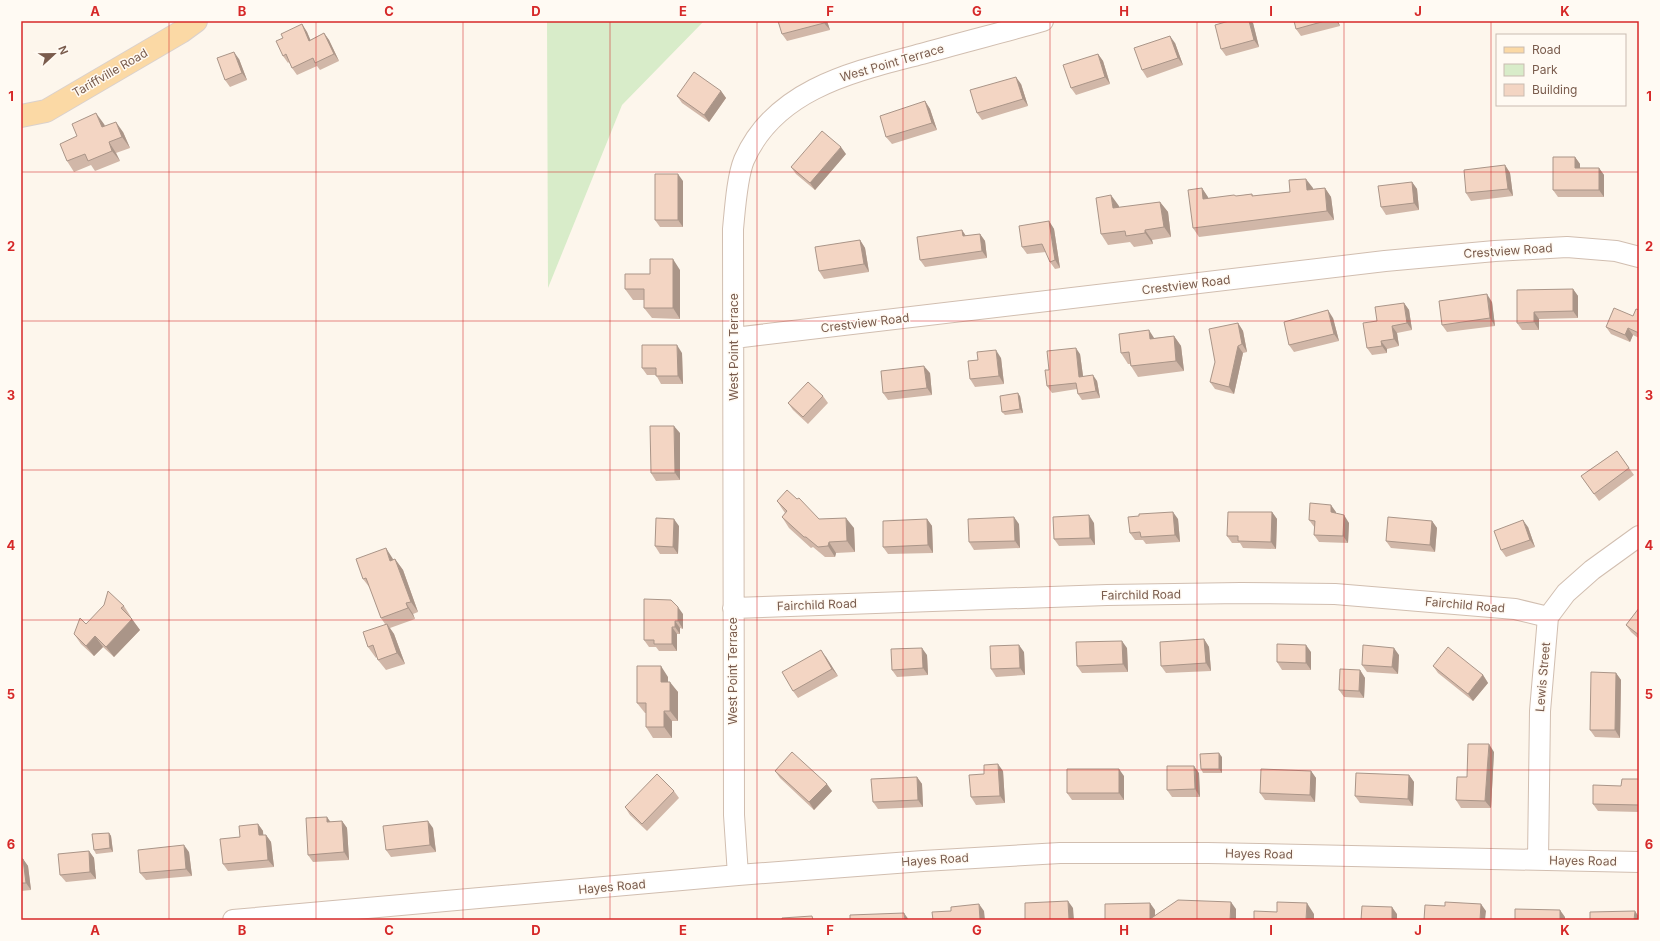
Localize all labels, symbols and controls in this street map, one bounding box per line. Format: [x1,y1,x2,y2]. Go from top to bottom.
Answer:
text: A [90,3,100,19]
text: B [238,3,247,19]
text: C [384,3,394,19]
text: D [531,3,541,19]
text: E [679,3,687,19]
text: F [826,3,834,19]
text: G [972,3,982,19]
text: H [1119,3,1129,19]
text: I [1269,3,1273,19]
text: J [1414,3,1422,19]
text: K [1560,3,1570,19]
north arrow [34,34,74,74]
legend [1496,34,1626,106]
street label: West Point Terrace [838,40,946,85]
text: Road [1532,42,1561,57]
text: N [55,44,71,57]
street label: Tariffville Road [69,45,150,100]
text: Park [1532,62,1558,77]
text: Building [1532,82,1577,97]
text: 1 [8,88,14,104]
text: 1 [1646,88,1652,104]
text: 2 [7,238,15,254]
text: 2 [1645,238,1653,254]
street label: Crestview Road [1463,240,1553,261]
street label: Crestview Road [1141,272,1231,297]
street label: West Point Terrace [726,293,741,401]
street label: Crestview Road [820,310,910,335]
text: 3 [7,387,15,403]
text: 3 [1645,387,1653,403]
text: 4 [7,537,16,553]
text: 4 [1645,537,1654,553]
street label: Fairchild Road [1101,586,1181,603]
street label: Fairchild Road [1424,594,1506,615]
street label: Fairchild Road [777,596,857,613]
street label: West Point Terrace [725,617,740,725]
street label: Lewis Street [1532,641,1553,712]
text: 5 [7,686,15,702]
text: 5 [1645,686,1653,702]
text: 6 [7,836,15,852]
text: 6 [1645,836,1653,852]
street label: Hayes Road [1225,845,1293,862]
street label: Hayes Road [901,850,969,869]
street label: Hayes Road [1549,852,1617,869]
street label: Hayes Road [578,876,646,897]
text: A [90,922,100,938]
text: B [238,922,247,938]
text: C [384,922,394,938]
text: D [531,922,541,938]
text: E [679,922,687,938]
text: F [826,922,834,938]
text: G [972,922,982,938]
text: H [1119,922,1129,938]
text: I [1269,922,1273,938]
text: J [1414,922,1422,938]
text: K [1560,922,1570,938]

